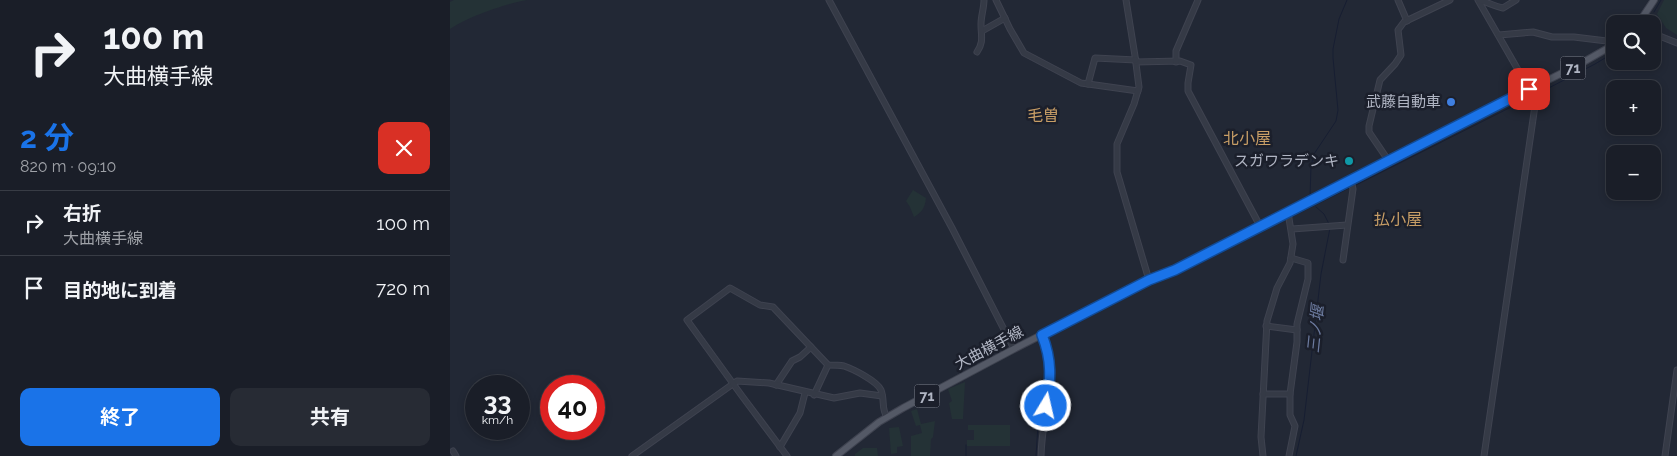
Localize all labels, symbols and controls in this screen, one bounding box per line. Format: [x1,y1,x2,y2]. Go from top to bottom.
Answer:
map controls [1606,15,1661,200]
button: search [1606,15,1661,70]
text: 100 m [103,16,204,57]
icon: right [20,20,85,85]
road number: 71 [1560,56,1586,80]
text: 大曲横手線 [103,63,213,89]
pin [1508,68,1550,110]
icon: arrive [1515,75,1543,103]
button: + [1606,80,1661,135]
place label: 武藤自動車 [1366,93,1441,111]
marker: 武藤自動車 [1445,96,1457,108]
district label: 毛曽 [1027,106,1059,125]
text: 2 分 [20,120,74,155]
button: close [378,122,430,174]
district label: 北小屋 [1223,129,1271,148]
button: − [1606,145,1661,200]
place label: スガワラデンキ [1234,152,1339,170]
marker: スガワラデンキ [1343,155,1355,167]
text: 820 m · 09:10 [20,157,116,176]
text: 右折 [63,202,101,224]
icon: right [20,209,48,237]
district label: 払小屋 [1374,210,1422,229]
text: 100 m [376,212,430,234]
text: 大曲横手線 [63,229,143,248]
icon: arrive [20,274,48,302]
text: 720 m [376,277,430,299]
text: 目的地に到着 [63,279,177,301]
water label: 三ノ堰 [1304,301,1328,354]
street label: 大曲横手線 [952,322,1026,374]
speed limit sign: 40 [540,375,605,440]
position arrow [1019,379,1071,431]
road number: 71 [914,384,940,408]
text: 33 [484,386,511,416]
button: 終了 [20,388,220,446]
button: 共有 [230,388,430,446]
text: km/h [482,413,513,427]

